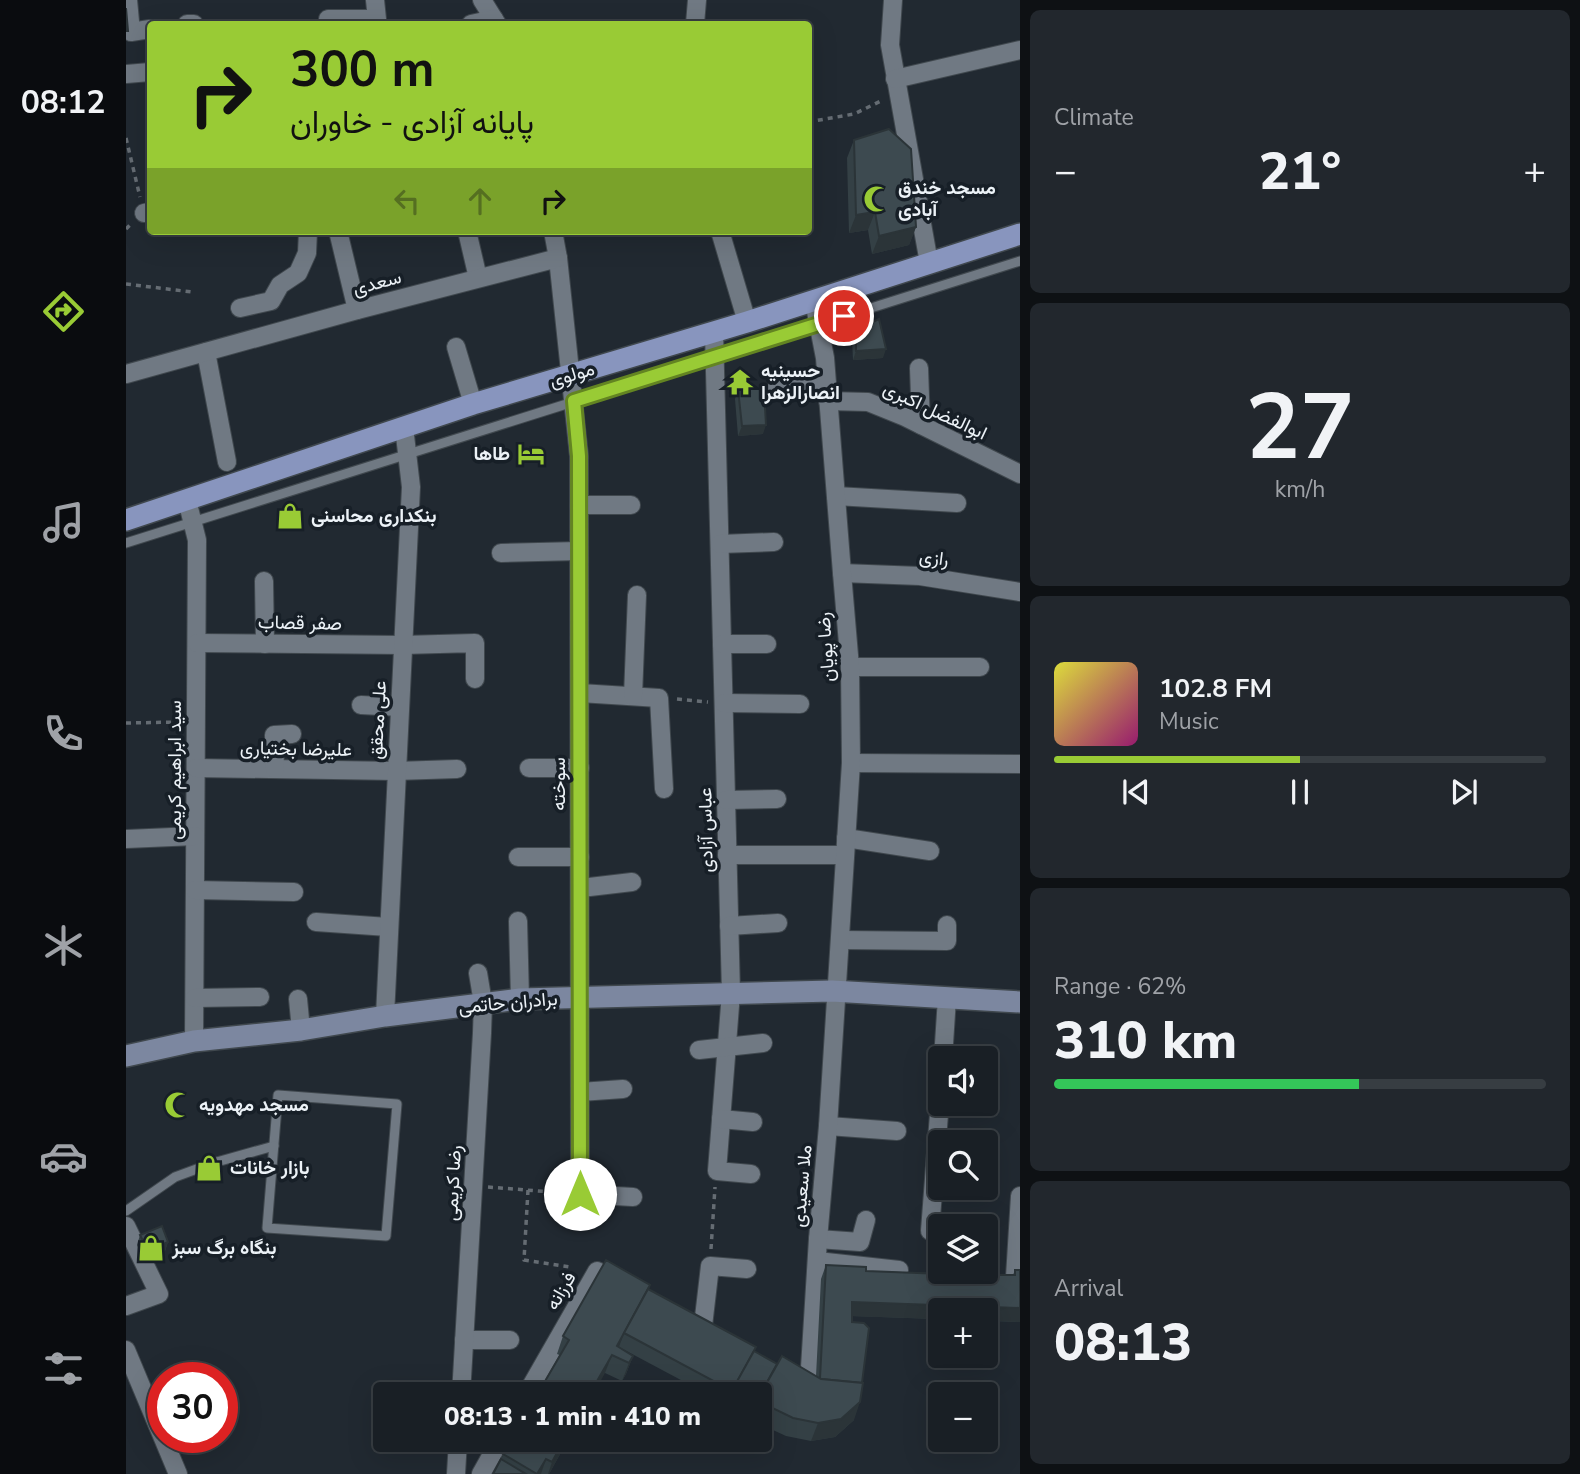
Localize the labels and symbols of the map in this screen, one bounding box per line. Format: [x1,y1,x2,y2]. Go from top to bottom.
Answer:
place label: مسجد خندق آبادی [898,175,996,223]
mosque icon: مسجد خندق آبادی [862,184,892,214]
street label: سعدی [350,264,404,302]
pin [814,286,874,346]
street label: مولوی [546,356,598,394]
place label: حسینیه انصارالزهرا [761,358,840,406]
temple icon: حسینیه انصارالزهرا [725,367,755,397]
street label: ابوالفضل اکبری [879,376,991,446]
hotel icon: طاها [516,439,546,469]
place label: طاها [474,441,510,467]
shop icon: بنکداری محاسنی [275,501,305,531]
place label: بنکداری محاسنی [311,503,436,529]
street label: رازی [918,543,950,573]
street label: صفر قصاب [258,609,342,637]
street label: رضا پویان [811,611,841,683]
street label: علی محقق [363,680,393,760]
street label: سید ابراهیم کریمی [162,700,188,840]
street label: علیرضا بختیاری [240,735,352,763]
street label: سوخته [546,757,572,811]
street label: عباس آزادی [692,787,720,873]
street label: برادران حاتمی [457,986,559,1020]
mosque icon: مسجد مهدویه [163,1090,193,1120]
place label: مسجد مهدویه [199,1092,309,1118]
street label: رضا کریمی [438,1144,468,1222]
street label: ملا سعیدی [785,1144,819,1228]
shop icon: بازار خانات [194,1153,224,1183]
place label: بازار خانات [230,1155,310,1181]
position arrow [543,1157,617,1231]
shop icon: بنگاه برگ سبز [136,1233,166,1263]
place label: بنگاه برگ سبز [171,1235,276,1261]
street label: فرزانه [540,1267,582,1315]
speed limit sign: 30 [147,1362,238,1453]

